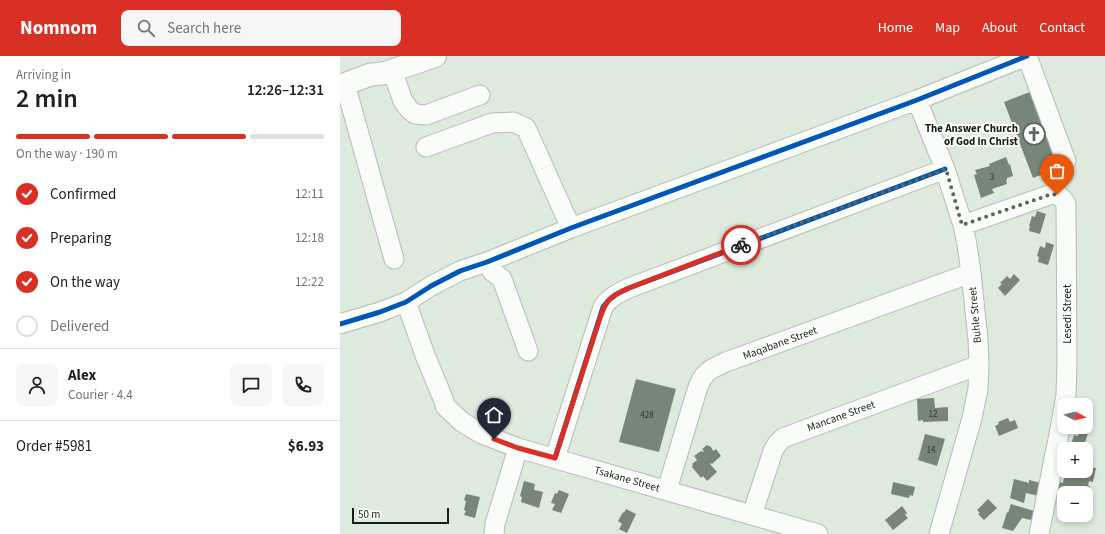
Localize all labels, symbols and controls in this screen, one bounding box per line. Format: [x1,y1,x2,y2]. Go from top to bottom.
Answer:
search box [121,10,401,46]
text: Nomnom [20,15,97,42]
icon: search [135,17,157,39]
text: Search here [167,18,241,39]
text: Home [878,18,913,38]
text: Map [935,18,960,38]
text: About [982,18,1017,38]
text: Contact [1039,18,1085,38]
text: Arriving in [16,66,71,84]
text: 2 min [16,80,78,117]
text: 12:26–12:31 [247,80,324,101]
place label: The Answer Church of God in Christ [925,121,1019,149]
church icon: The Answer Church of God in Christ [1021,121,1047,147]
text: On the way · 190 m [16,145,118,163]
pin [1040,154,1074,195]
icon: bag [1046,160,1068,182]
house number: 3 [990,171,995,184]
icon: check [16,183,38,205]
text: Confirmed [50,184,116,205]
text: 12:11 [295,185,324,203]
courier [721,225,761,265]
icon: check [16,227,38,249]
text: Preparing [50,228,111,249]
text: 12:18 [295,229,324,247]
icon: bike [730,234,752,256]
icon: check [16,271,38,293]
text: On the way [50,272,120,293]
text: 12:22 [295,273,324,291]
street label: Lesedi Street [1060,284,1075,344]
street label: Buhle Street [965,286,985,344]
text: Delivered [50,316,109,337]
street label: Maqabane Street [741,323,819,363]
button: person [16,364,58,406]
button: chat [230,364,272,406]
button: phone [282,364,324,406]
text: Alex [68,365,96,386]
text: Courier · 4.4 [68,386,133,404]
street label: Mancane Street [805,397,877,435]
pin [477,398,511,439]
north arrow [1057,398,1093,434]
map controls [1057,398,1093,522]
icon: home [483,404,505,426]
house number: 12 [929,408,938,421]
house number: 428 [640,409,654,422]
text: Order #5981 [16,436,92,457]
text: $6.93 [288,436,324,457]
button: + [1057,442,1093,478]
house number: 14 [927,444,936,457]
street label: Tsakane Street [592,462,662,496]
button: − [1057,486,1093,522]
scale bar [352,506,449,525]
text: 50 m [358,507,380,522]

